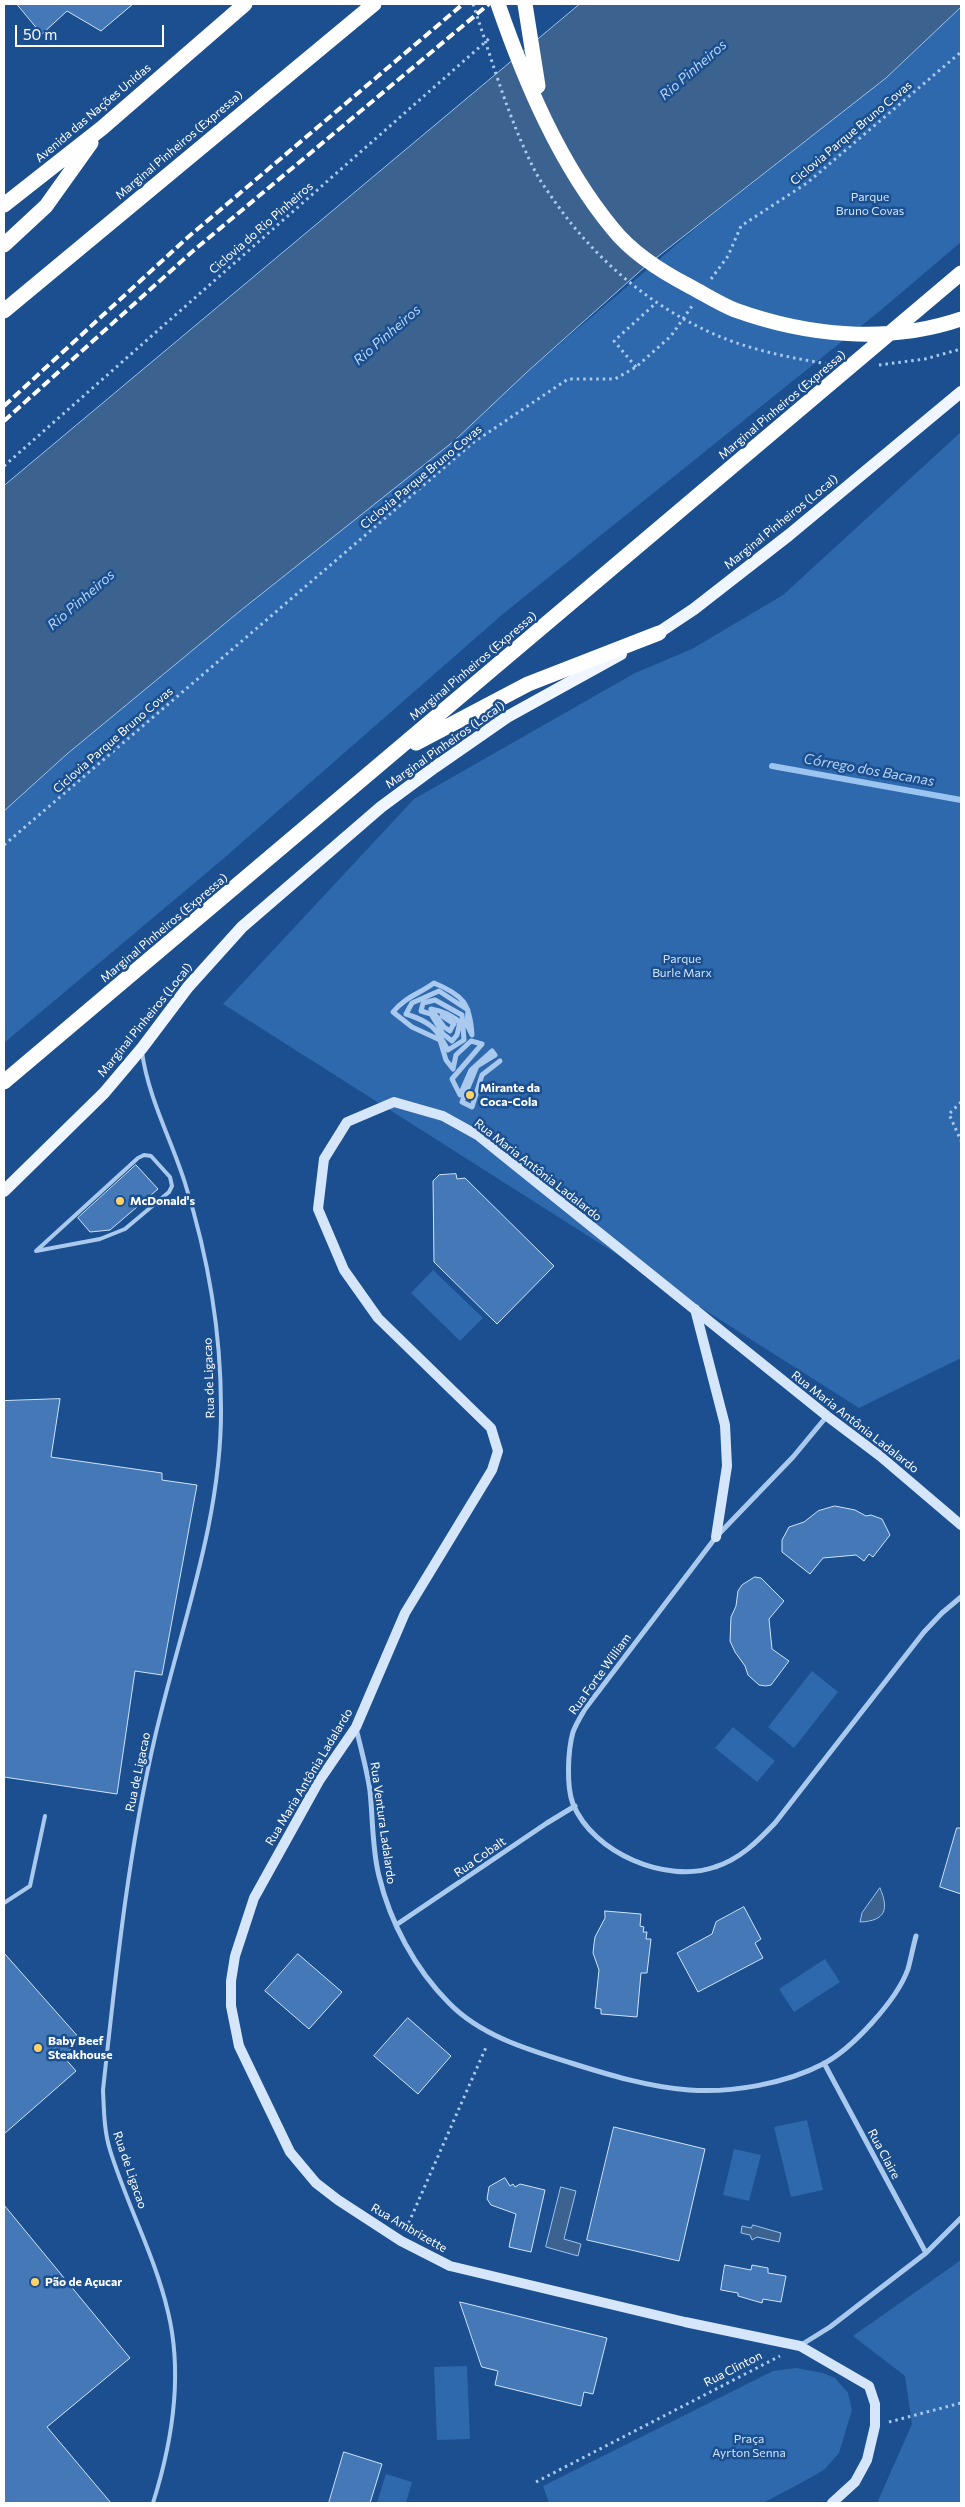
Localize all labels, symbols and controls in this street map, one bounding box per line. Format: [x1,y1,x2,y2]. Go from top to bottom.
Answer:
scale bar [18,15,166,47]
text: 50 m [23,25,57,43]
water label: Rio Pinheiros [656,36,730,104]
street label: Avenida das Nações Unidas [32,60,154,166]
street label: Ciclovia Parque Bruno Covas [787,78,915,188]
street label: Marginal Pinheiros (Expressa) [112,88,246,202]
street label: Ciclovia do Rio Pinheiros [206,179,316,277]
park label: Parque Bruno Covas [836,190,904,218]
water label: Rio Pinheiros [350,301,424,369]
street label: Marginal Pinheiros (Expressa) [715,348,849,462]
street label: Ciclovia Parque Bruno Covas [357,422,485,532]
street label: Marginal Pinheiros (Local) [721,472,841,572]
water label: Rio Pinheiros [44,566,118,634]
street label: Marginal Pinheiros (Expressa) [406,609,540,723]
street label: Ciclovia Parque Bruno Covas [50,684,176,796]
street label: Marginal Pinheiros (Local) [383,698,507,792]
water label: Córrego dos Bacanas [802,750,936,790]
street label: Marginal Pinheiros (Expressa) [97,871,231,985]
park label: Parque Burle Marx [652,952,712,980]
street label: Marginal Pinheiros (Local) [95,960,195,1080]
place label: Mirante da Coca-Cola [480,1081,540,1109]
marker: Mirante da Coca-Cola [464,1089,476,1101]
street label: Rua Maria Antônia Ladalardo [472,1116,604,1224]
place label: McDonald's [130,1194,195,1208]
marker: McDonald's [114,1195,126,1207]
street label: Rua de Ligacao [200,1337,218,1419]
street label: Rua Maria Antônia Ladalardo [789,1368,921,1476]
street label: Rua Forte William [566,1631,634,1717]
street label: Rua Maria Antônia Ladalardo [262,1706,356,1848]
street label: Rua de Ligacao [123,1731,153,1813]
street label: Rua Ventura Ladalardo [367,1761,399,1885]
street label: Rua Cobalt [451,1834,509,1880]
place label: Baby Beef Steakhouse [48,2034,113,2062]
marker: Baby Beef Steakhouse [32,2042,44,2054]
street label: Rua Claire [865,2126,903,2182]
street label: Rua de Ligacao [110,2129,150,2211]
street label: Rua Ambrizette [368,2200,450,2256]
place label: Pão de Açucar [45,2275,122,2289]
marker: Pão de Açucar [29,2276,41,2288]
street label: Rua Clinton [702,2348,764,2390]
park label: Praça Ayrton Senna [712,2432,786,2460]

